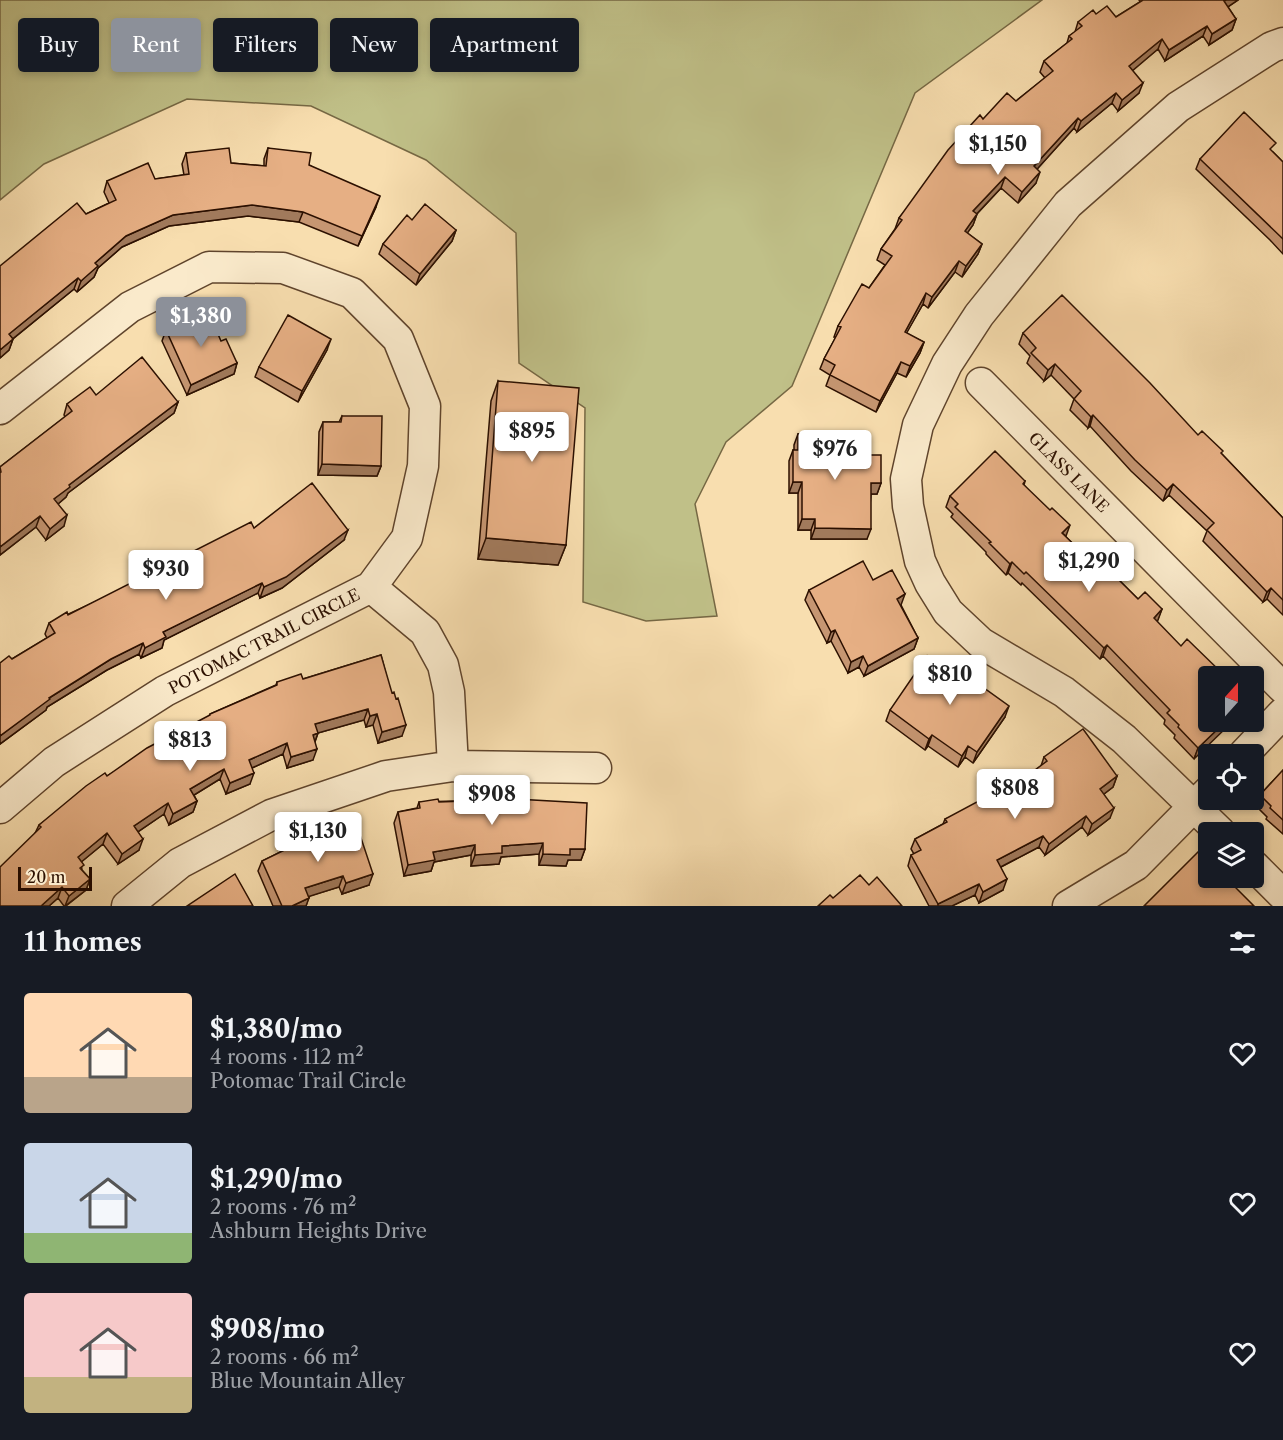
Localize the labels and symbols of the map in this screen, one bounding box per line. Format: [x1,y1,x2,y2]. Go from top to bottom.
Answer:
pin: $1,150 [949,125,1047,176]
pin: $1,380 [152,297,250,348]
pin: $895 [496,412,568,463]
street label: GLASS LANE [1025,428,1113,516]
pin: $976 [799,430,871,481]
pin: $1,290 [1040,542,1138,593]
pin: $930 [130,550,202,601]
street label: POTOMAC TRAIL CIRCLE [165,584,363,698]
pin: $810 [914,655,986,706]
north arrow [1198,666,1264,732]
pin: $813 [154,721,226,772]
pin: $808 [979,769,1051,820]
pin: $908 [456,775,528,826]
pin: $1,130 [269,812,367,863]
scale bar [18,864,92,892]

